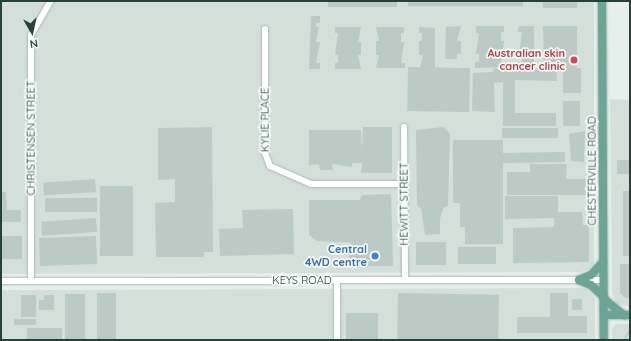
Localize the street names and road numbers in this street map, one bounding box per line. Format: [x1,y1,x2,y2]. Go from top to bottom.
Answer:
street label: CHRISTENSEN STREET [24,80,38,196]
street label: KYLIE PLACE [258,88,272,152]
street label: CHESTERVILLE ROAD [585,116,599,226]
street label: HEWITT STREET [397,162,411,246]
street label: KEYS ROAD [272,273,332,287]

